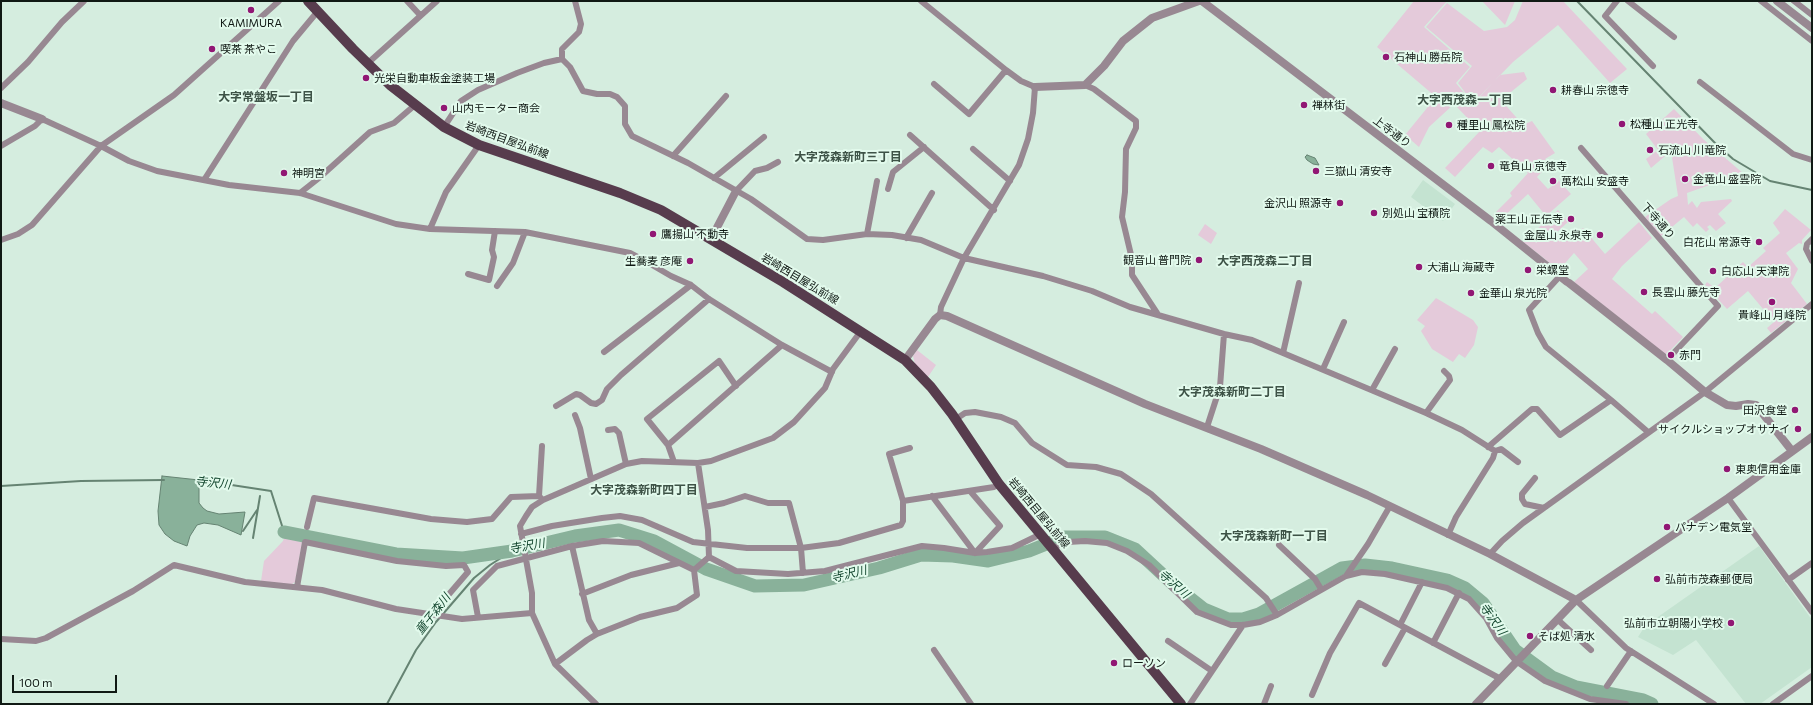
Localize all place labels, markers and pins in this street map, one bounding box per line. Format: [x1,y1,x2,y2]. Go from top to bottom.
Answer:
marker: KAMIMURA [246,5,256,15]
place label: KAMIMURA [220,16,282,30]
place label: 喫茶 茶やこ [220,42,277,56]
marker: 喫茶 茶やこ [207,44,217,54]
place label: 石神山 勝岳院 [1394,50,1462,64]
marker: 石神山 勝岳院 [1381,52,1391,62]
place label: 光栄自動車板金塗装工場 [374,71,495,85]
marker: 光栄自動車板金塗装工場 [361,73,371,83]
place label: 耕春山 宗徳寺 [1561,83,1629,97]
marker: 耕春山 宗徳寺 [1548,85,1558,95]
place label: 禅林街 [1312,98,1345,112]
marker: 禅林街 [1299,100,1309,110]
place label: 山内モーター商会 [452,101,540,115]
marker: 山内モーター商会 [439,103,449,113]
place label: 松種山 正光寺 [1630,117,1698,131]
place label: 種里山 鳳松院 [1457,118,1525,132]
marker: 松種山 正光寺 [1617,119,1627,129]
marker: 種里山 鳳松院 [1444,120,1454,130]
place label: 石流山 川竜院 [1658,143,1726,157]
marker: 石流山 川竜院 [1645,145,1655,155]
place label: 竜負山 京徳寺 [1499,159,1567,173]
marker: 竜負山 京徳寺 [1486,161,1496,171]
place label: 三嶽山 清安寺 [1324,164,1392,178]
place label: 神明宮 [292,166,325,180]
marker: 三嶽山 清安寺 [1311,166,1321,176]
marker: 神明宮 [279,168,289,178]
place label: 金竜山 盛雲院 [1693,172,1761,186]
place label: 萬松山 安盛寺 [1561,174,1629,188]
marker: 金竜山 盛雲院 [1680,174,1690,184]
marker: 萬松山 安盛寺 [1548,176,1558,186]
place label: 金沢山 照源寺 [1264,196,1332,210]
marker: 金沢山 照源寺 [1335,198,1345,208]
place label: 別処山 宝積院 [1382,206,1450,220]
marker: 別処山 宝積院 [1369,208,1379,218]
place label: 薬王山 正伝寺 [1495,212,1563,226]
marker: 薬王山 正伝寺 [1566,214,1576,224]
place label: 鷹揚山 不動寺 [661,227,729,241]
place label: 金屋山 永泉寺 [1524,228,1592,242]
marker: 鷹揚山 不動寺 [648,229,658,239]
marker: 金屋山 永泉寺 [1595,230,1605,240]
place label: 白花山 常源寺 [1683,235,1751,249]
marker: 白花山 常源寺 [1754,237,1764,247]
place label: 観音山 普門院 [1123,253,1191,267]
place label: 生蕎麦 彦庵 [625,254,682,268]
marker: 観音山 普門院 [1194,255,1204,265]
marker: 生蕎麦 彦庵 [685,256,695,266]
place label: 大浦山 海蔵寺 [1427,260,1495,274]
marker: 大浦山 海蔵寺 [1414,262,1424,272]
place label: 栄螺堂 [1536,263,1569,277]
place label: 白応山 天津院 [1721,264,1789,278]
marker: 栄螺堂 [1523,265,1533,275]
marker: 白応山 天津院 [1708,266,1718,276]
place label: 長雲山 藤先寺 [1652,285,1720,299]
place label: 金華山 泉光院 [1479,286,1547,300]
marker: 長雲山 藤先寺 [1639,287,1649,297]
marker: 金華山 泉光院 [1466,288,1476,298]
marker: 貴峰山 月峰院 [1767,297,1777,307]
place label: 貴峰山 月峰院 [1738,308,1806,322]
place label: 赤門 [1679,348,1701,362]
marker: 赤門 [1666,350,1676,360]
place label: 田沢食堂 [1743,403,1787,417]
marker: 田沢食堂 [1790,405,1800,415]
place label: サイクルショップオサナイ [1658,422,1790,436]
marker: サイクルショップオサナイ [1793,424,1803,434]
place label: 東奥信用金庫 [1735,462,1801,476]
marker: 東奥信用金庫 [1722,464,1732,474]
place label: パナデン電気堂 [1675,520,1752,534]
marker: パナデン電気堂 [1662,522,1672,532]
place label: 弘前市茂森郵便局 [1665,572,1753,586]
marker: 弘前市茂森郵便局 [1652,574,1662,584]
place label: 弘前市立朝陽小学校 [1624,616,1723,630]
marker: 弘前市立朝陽小学校 [1726,618,1736,628]
place label: そば処 清水 [1538,629,1595,643]
marker: そば処 清水 [1525,631,1535,641]
place label: ローソン [1122,656,1166,670]
marker: ローソン [1109,658,1119,668]

